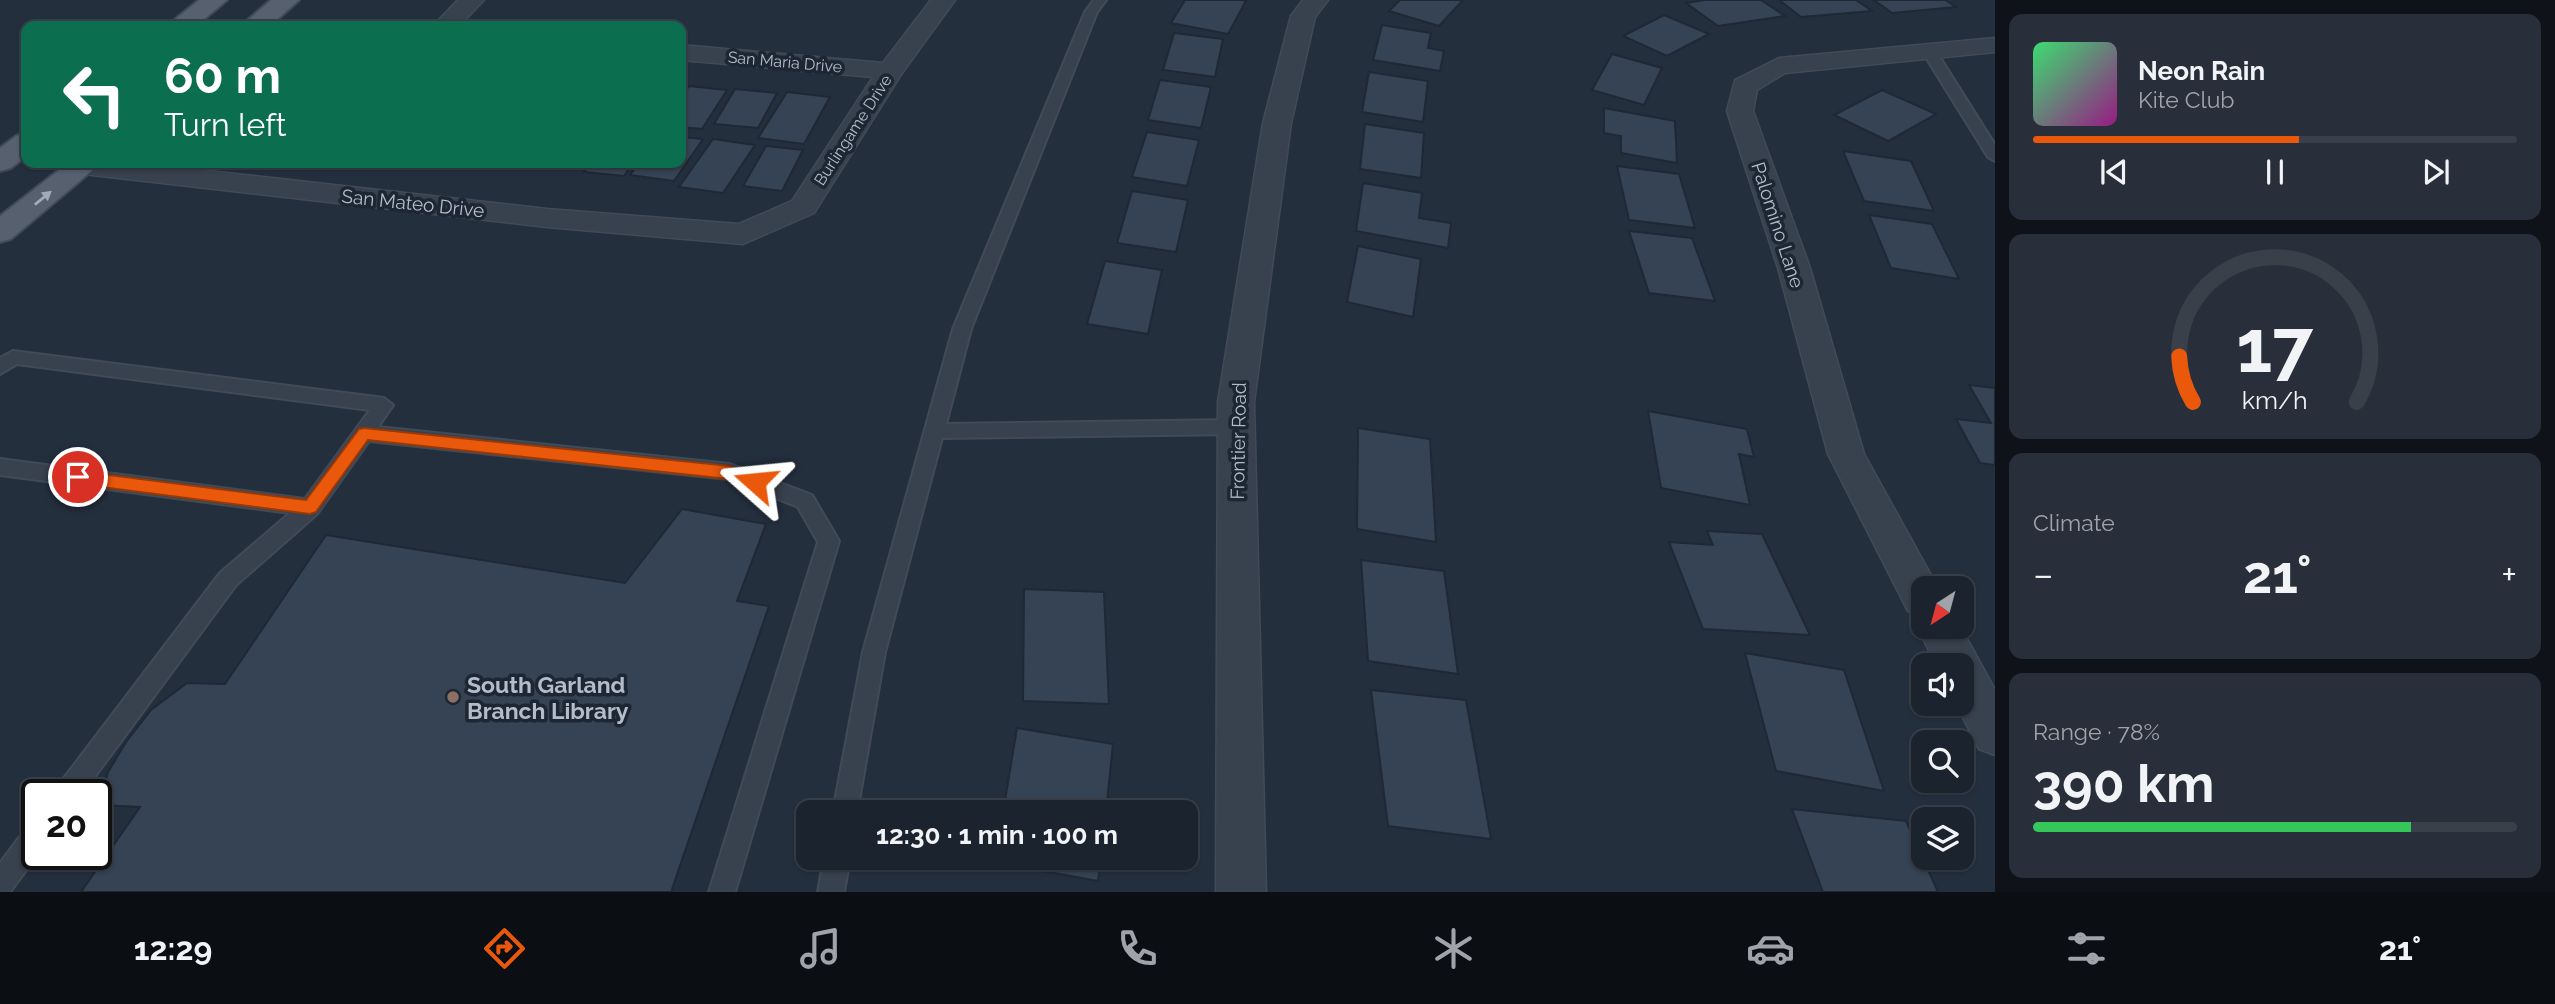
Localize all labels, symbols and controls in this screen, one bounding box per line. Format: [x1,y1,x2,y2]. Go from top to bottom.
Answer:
text: 60 m [164,47,281,104]
street label: San Maria Drive [727,48,843,76]
icon: left [49,49,140,140]
text: Neon Rain [2138,56,2265,86]
street label: Burlingame Drive [810,71,896,189]
text: Kite Club [2138,86,2235,113]
text: Turn left [164,106,286,143]
icon: previous [2095,153,2133,191]
icon: pause [2256,153,2294,191]
icon: next [2417,153,2455,191]
street label: Palomino Lane [1747,159,1809,291]
street label: San Mateo Drive [340,185,486,221]
one-way arrow [33,190,51,205]
text: 17 [2237,305,2314,390]
street label: Frontier Road [1226,382,1250,500]
text: km/h [2242,385,2308,415]
position arrow [718,445,792,519]
pin [48,447,108,507]
icon: arrive [59,458,97,496]
text: Climate [2033,509,2115,536]
text: 21° [2243,544,2312,605]
text: − [2033,552,2053,597]
text: + [2501,552,2517,597]
north arrow [1911,576,1974,639]
map controls [1911,576,1974,870]
button: sound [1911,653,1974,716]
place label: South Garland Branch Library [467,671,629,724]
marker: South Garland Branch Library [445,689,461,705]
text: Range · 78% [2033,718,2160,745]
button: search [1911,730,1974,793]
text: 390 km [2033,753,2214,814]
speed limit sign: 20 [21,779,112,870]
button: layers [1911,807,1974,870]
text: 12:30 · 1 min · 100 m [876,820,1118,850]
icon: directions [480,924,529,973]
icon: music [796,924,845,973]
icon: phone [1113,924,1162,973]
icon: climate [1429,924,1478,973]
icon: car [1746,924,1795,973]
icon: filters [2062,924,2111,973]
text: 12:29 [134,930,212,967]
text: 21° [2379,930,2421,967]

